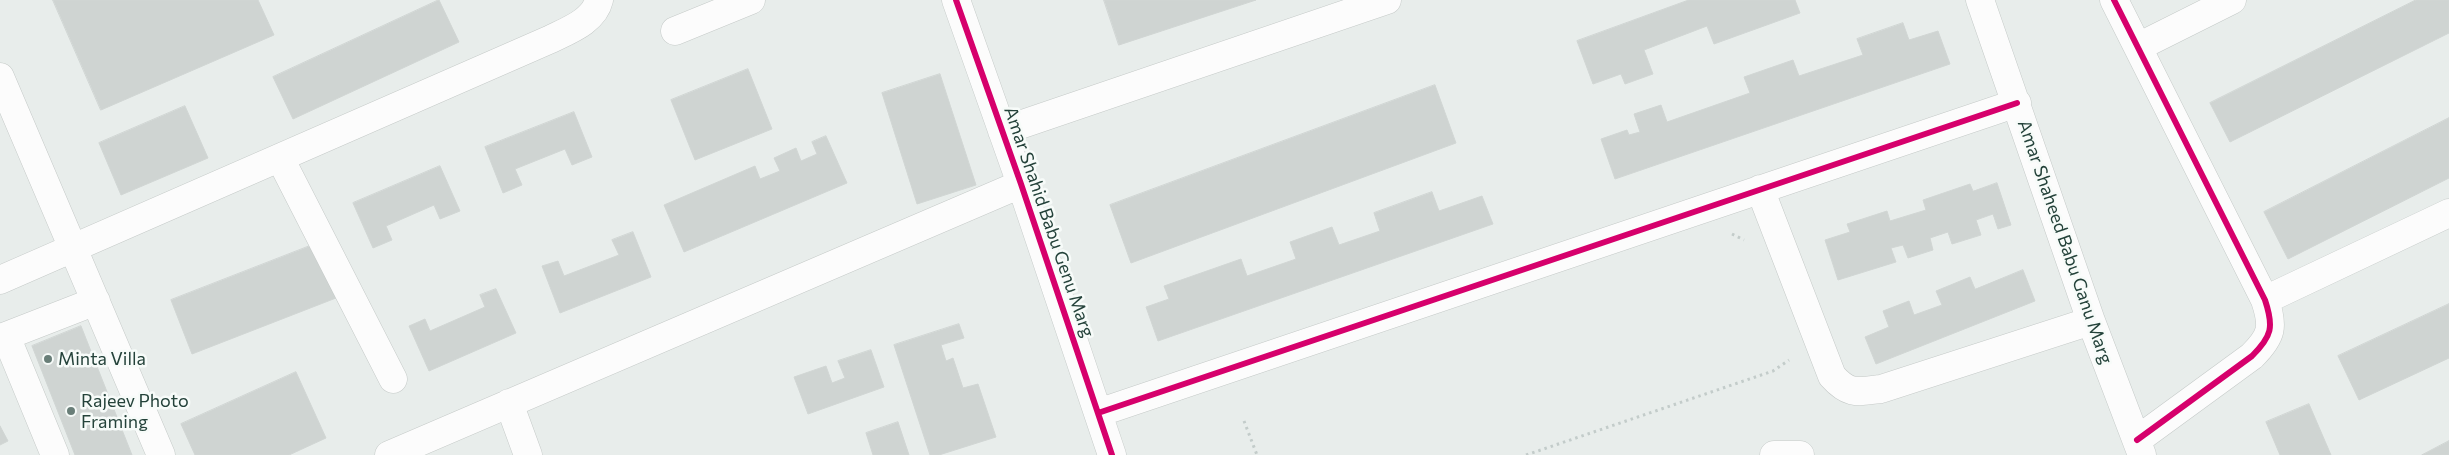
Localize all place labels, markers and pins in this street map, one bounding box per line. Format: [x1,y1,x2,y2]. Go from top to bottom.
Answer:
place label: Minta Villa [58,348,146,370]
marker: Minta Villa [42,353,54,365]
place label: Rajeev Photo Framing [81,390,189,432]
marker: Rajeev Photo Framing [65,405,77,417]

